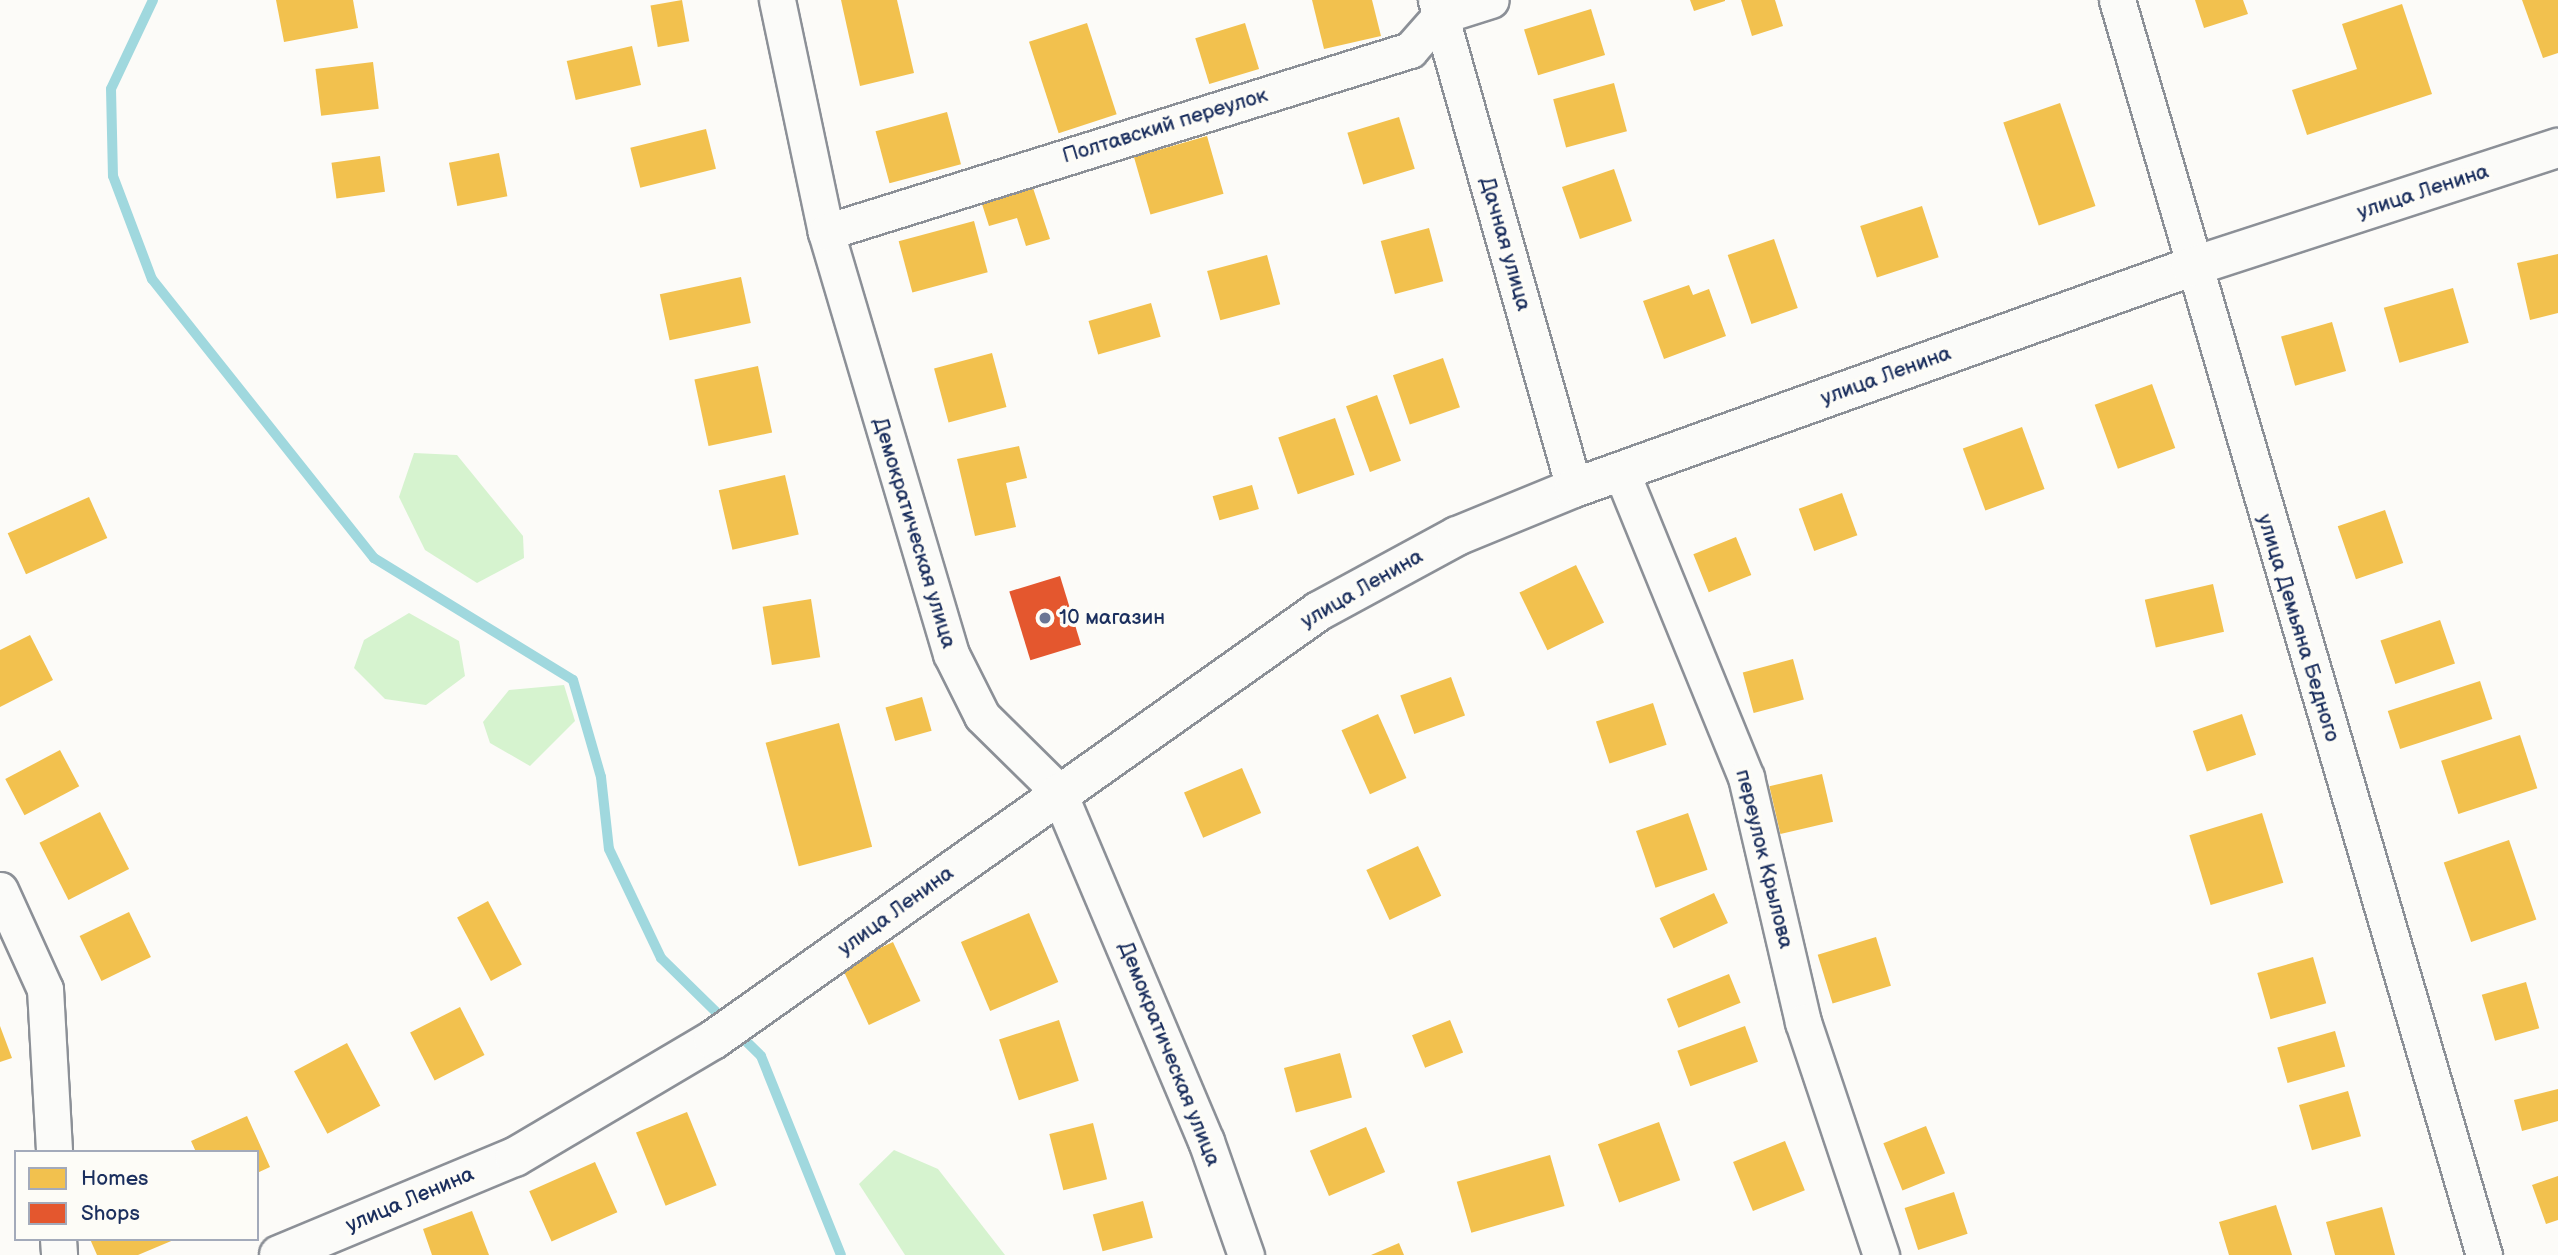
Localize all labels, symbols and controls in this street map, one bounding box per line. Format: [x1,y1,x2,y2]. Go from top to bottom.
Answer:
street label: Полтавский переулок [1059,83,1271,169]
street label: улица Ленина [2354,159,2492,225]
street label: Дачная улица [1474,174,1536,314]
street label: улица Ленина [1817,341,1955,411]
street label: Демократическая улица [867,415,961,651]
street label: улица Демьяна Бедного [2251,511,2345,745]
street label: улица Ленина [1296,544,1428,634]
place label: 10 магазин [1059,605,1165,631]
marker: 10 магазин [1037,610,1053,626]
street label: переулок Крылова [1730,767,1798,951]
street label: улица Ленина [833,861,959,961]
street label: Демократическая улица [1112,938,1226,1170]
legend [14,1150,259,1241]
street label: улица Ленина [342,1162,478,1238]
text: Homes [81,1166,149,1191]
text: Shops [81,1201,140,1226]

